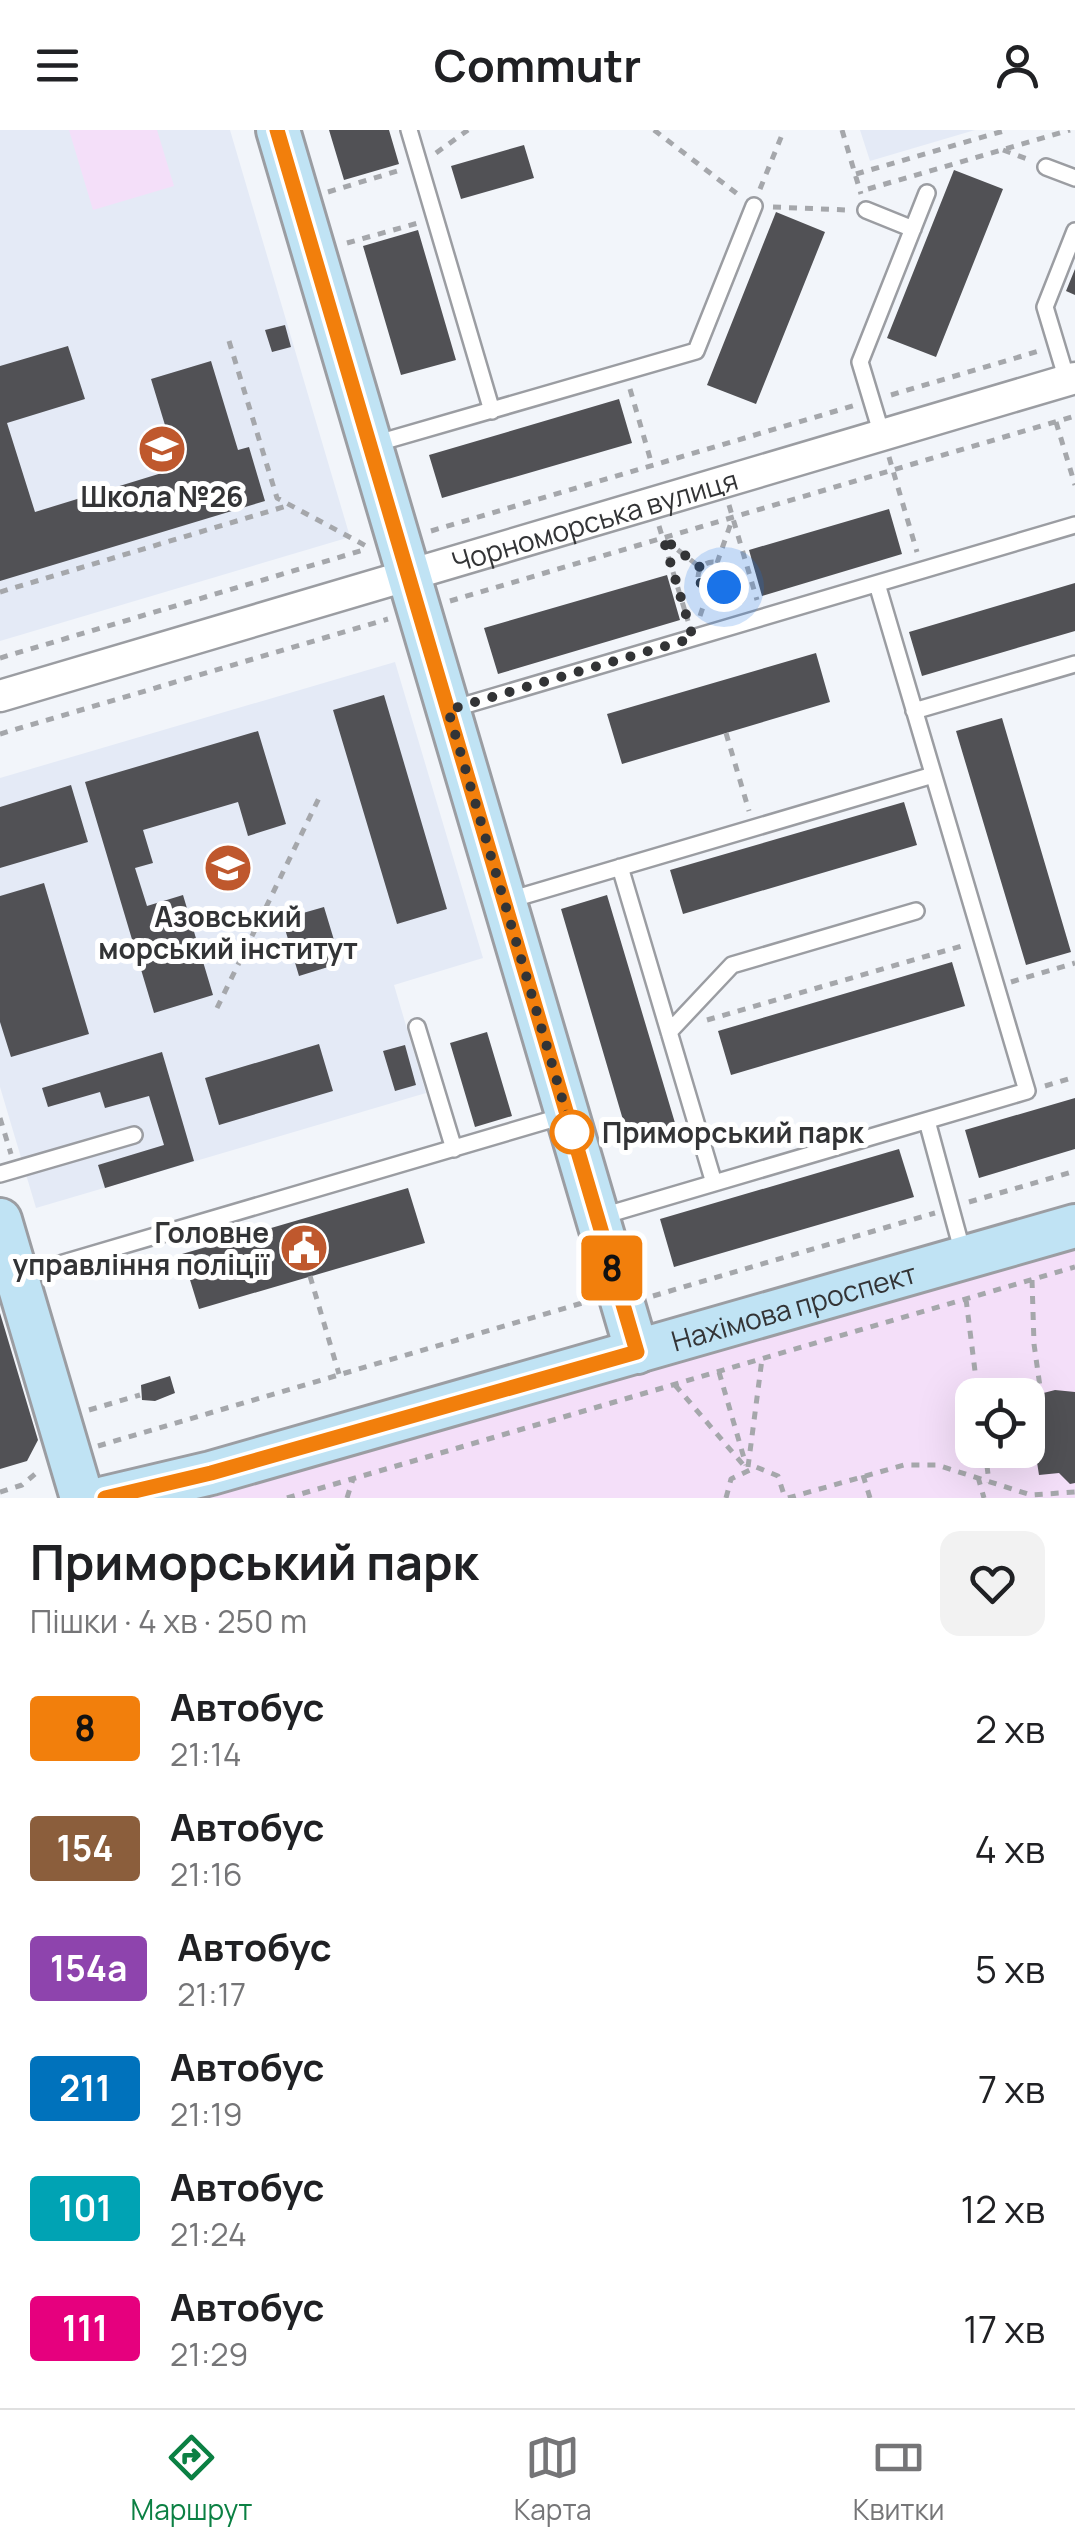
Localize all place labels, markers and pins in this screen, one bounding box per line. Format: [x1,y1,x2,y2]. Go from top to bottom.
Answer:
school or university icon: Школа №26 [136,423,188,475]
place label: Школа №26 [80,477,244,515]
school or university icon: Азовський морський інститут [202,842,254,894]
place label: Азовський морський інститут [98,897,358,967]
marker: Приморський парк [551,1111,593,1153]
place label: Приморський парк [602,1113,864,1151]
place label: Головне управління поліції [13,1213,270,1283]
public building icon: Головне управління поліції [278,1222,330,1274]

